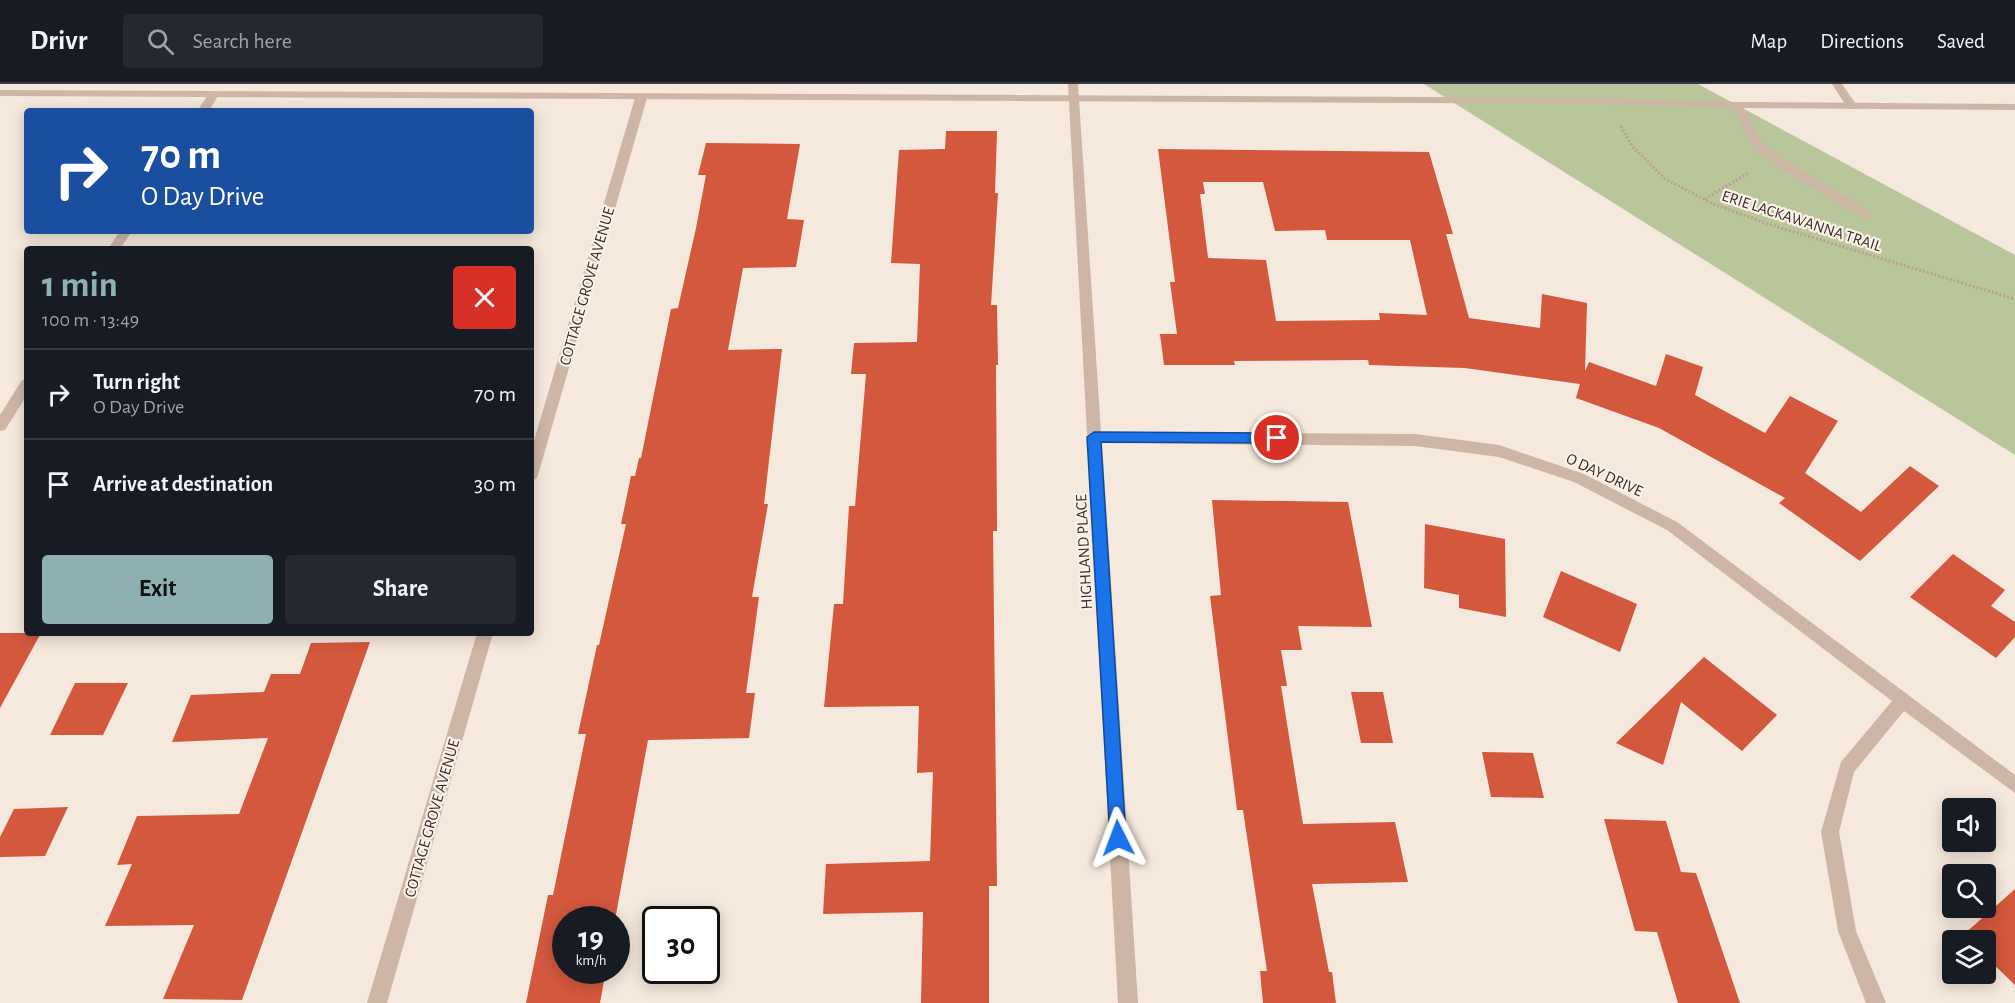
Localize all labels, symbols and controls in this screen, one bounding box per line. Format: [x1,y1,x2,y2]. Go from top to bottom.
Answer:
search box [123,14,543,68]
icon: search [144,25,177,58]
text: Drivr [30,27,87,55]
text: Search here [192,30,292,52]
text: Map [1751,31,1787,52]
text: Directions [1820,31,1904,52]
text: Saved [1937,31,1985,52]
icon: right [42,132,120,210]
text: 70 m [141,134,221,176]
text: O Day Drive [141,183,264,210]
street label: ERIE LACKAWANNA TRAIL [1720,188,1884,254]
street label: COTTAGE GROVE AVENUE [557,205,617,367]
button: close [453,266,516,329]
text: 1 min [42,267,118,303]
text: 100 m · 13:49 [42,310,139,330]
text: Turn right [93,371,180,393]
icon: right [42,378,75,411]
text: 70 m [474,383,516,405]
text: O Day Drive [93,397,184,417]
pin [1251,412,1302,463]
icon: arrive [1260,421,1293,454]
street label: O DAY DRIVE [1564,450,1646,500]
icon: arrive [42,468,75,501]
text: Arrive at destination [93,473,273,495]
text: 30 m [474,473,516,495]
street label: HIGHLAND PLACE [1073,494,1095,610]
button: Exit [42,555,273,624]
button: Share [285,555,516,624]
street label: COTTAGE GROVE AVENUE [402,737,462,899]
map controls [1942,798,1996,984]
button: sound [1942,798,1996,852]
position arrow [1086,806,1150,870]
button: search [1942,864,1996,918]
speed limit sign: 30 [642,906,720,984]
text: 19 [578,923,604,953]
button: layers [1942,930,1996,984]
text: km/h [576,953,606,968]

